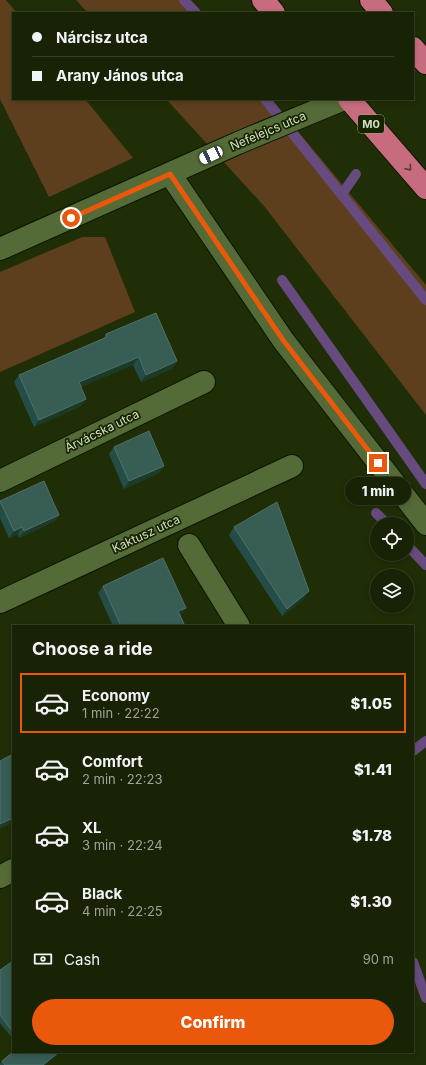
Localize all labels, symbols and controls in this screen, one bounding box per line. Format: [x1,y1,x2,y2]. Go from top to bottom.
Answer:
text: Nárcisz utca [56,28,148,47]
text: Arany János utca [56,66,184,85]
street label: Nefelejcs utca [228,108,308,153]
road number: M0 [358,115,384,133]
car [198,144,224,166]
one-way arrow [405,164,412,171]
route start [62,209,80,227]
street label: Árvácska utca [62,406,141,455]
route end [369,454,387,472]
callout: 1 min [345,477,411,505]
text: 1 min [362,483,394,499]
street label: Kaktusz utca [109,511,182,556]
map controls [370,517,414,613]
button: locate [370,517,414,561]
button: layers [370,569,414,613]
text: Choose a ride [32,638,153,659]
icon: car [34,685,70,721]
text: Economy [82,686,150,705]
text: $1.05 [350,694,392,713]
text: 1 min · 22:22 [82,705,160,721]
icon: car [34,751,70,787]
text: Comfort [82,752,143,771]
text: $1.41 [354,760,392,779]
text: 2 min · 22:23 [82,771,162,787]
icon: car [34,817,70,853]
text: XL [82,818,102,837]
text: $1.78 [352,826,392,845]
text: 3 min · 22:24 [82,837,163,853]
icon: car [34,883,70,919]
text: Black [82,884,122,903]
text: $1.30 [350,892,392,911]
text: 4 min · 22:25 [82,903,163,919]
icon: cash [32,948,54,970]
text: Cash [64,950,100,969]
text: 90 m [363,951,394,967]
button: Confirm [32,999,394,1045]

